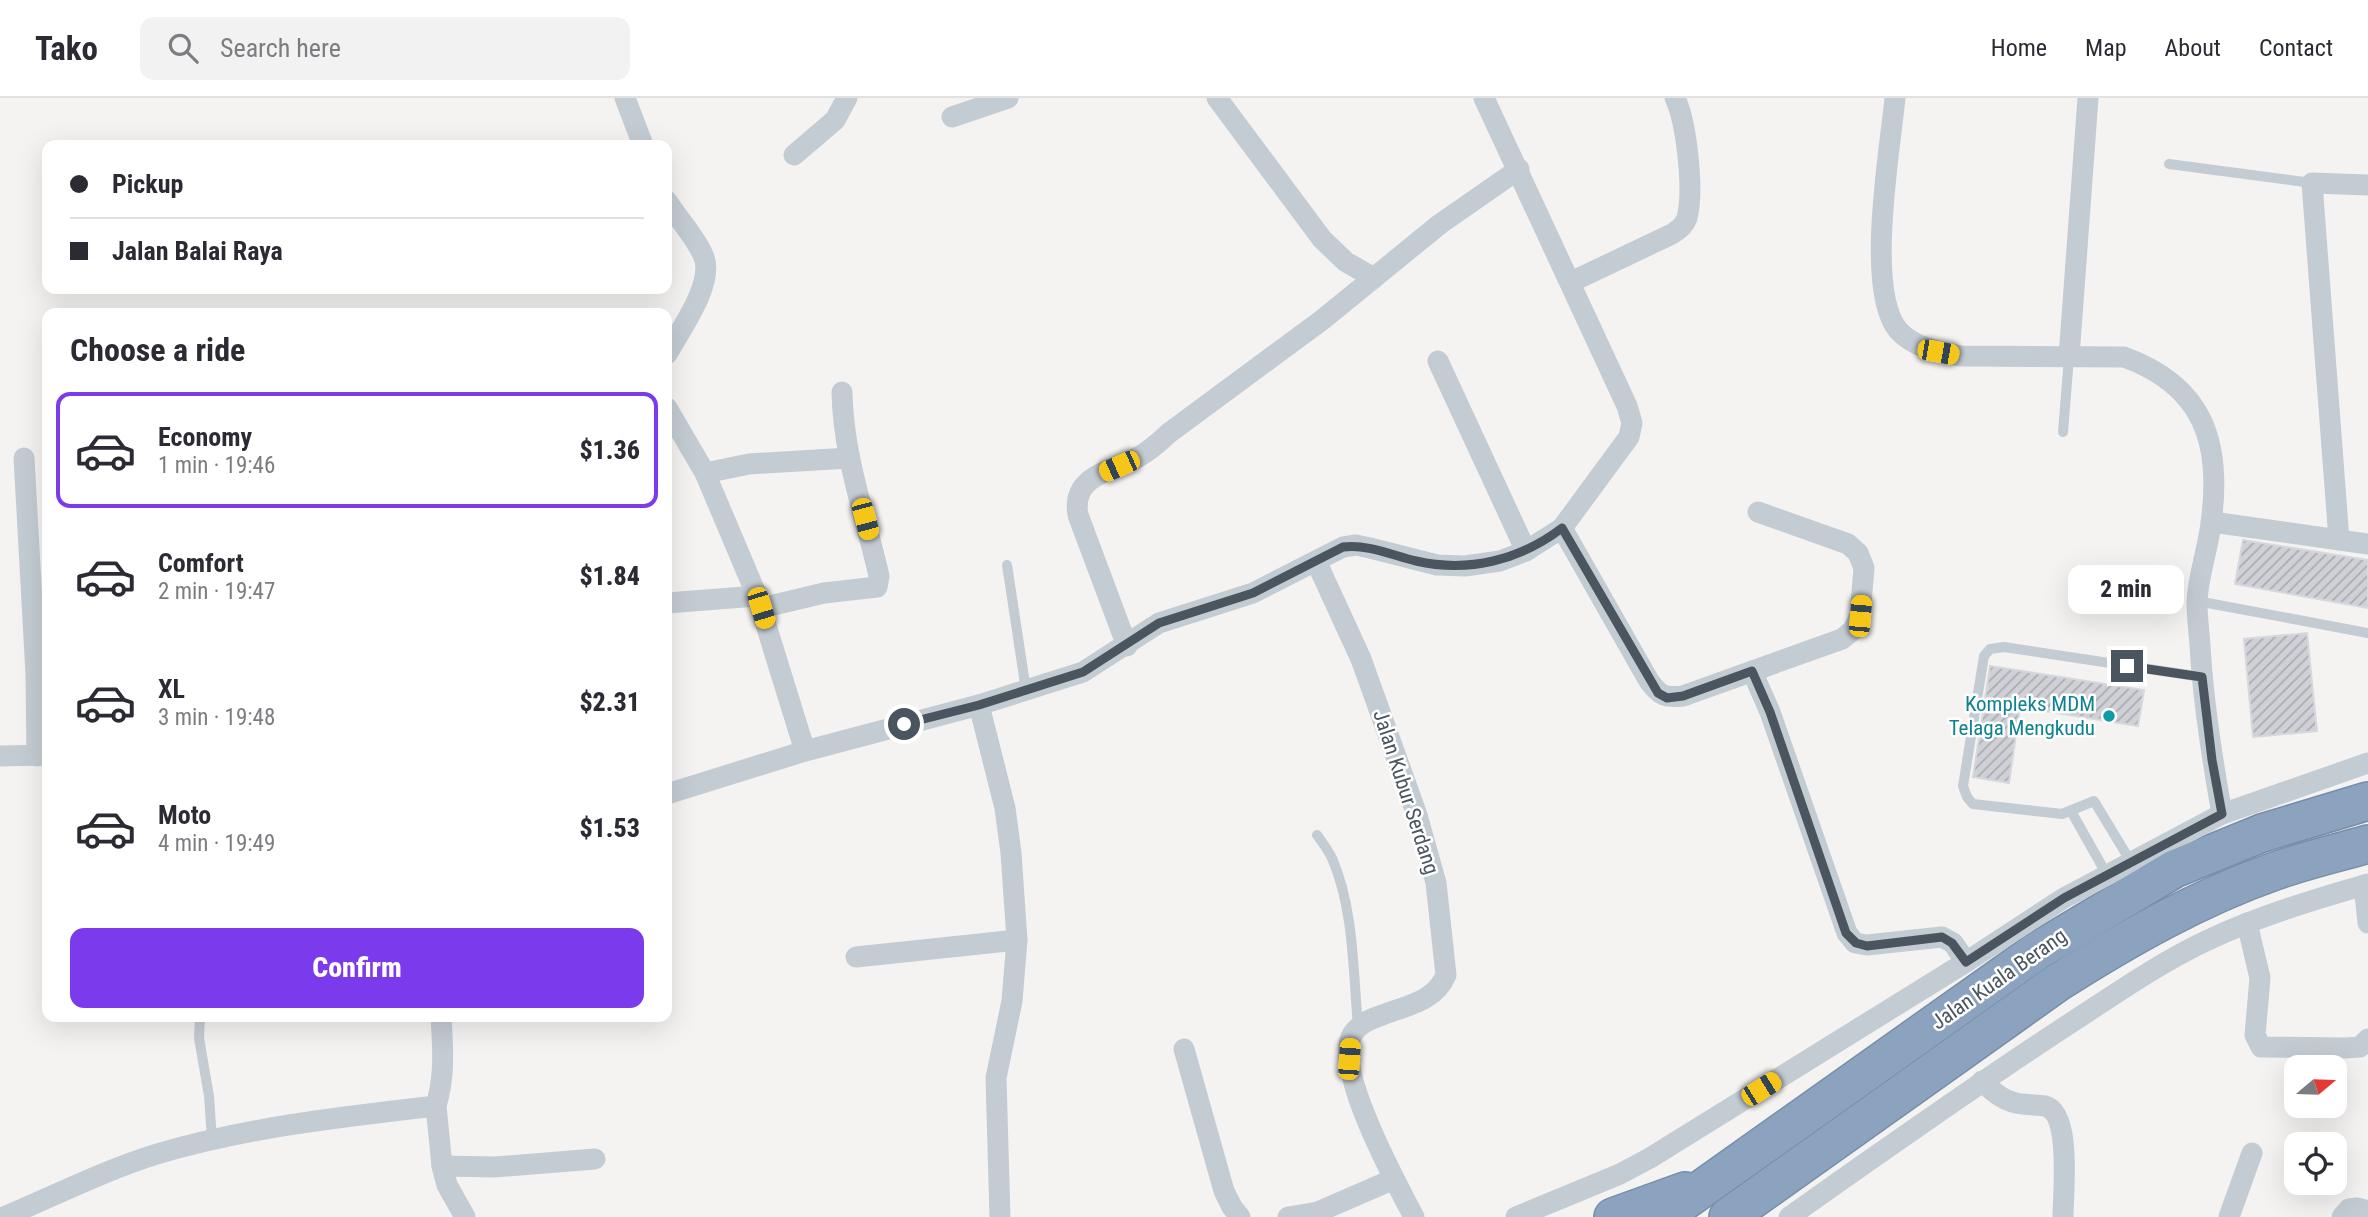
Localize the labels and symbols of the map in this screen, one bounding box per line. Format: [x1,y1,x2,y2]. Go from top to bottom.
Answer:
car [1916,338,1961,366]
car [1096,448,1143,484]
car [850,496,881,542]
callout: 2 min [2069,564,2185,614]
car [745,585,778,631]
car [1848,594,1873,638]
route end [2111,650,2143,682]
place label: Kompleks MDM Telaga Mengkudu [1949,692,2095,740]
street label: Jalan Kubur Serdang [1368,707,1444,877]
route start [888,708,920,740]
marker: Kompleks MDM Telaga Mengkudu [2101,708,2117,724]
street label: Jalan Kuala Berang [1927,924,2071,1034]
car [1338,1037,1361,1081]
north arrow [2284,1055,2347,1118]
car [1738,1069,1785,1109]

